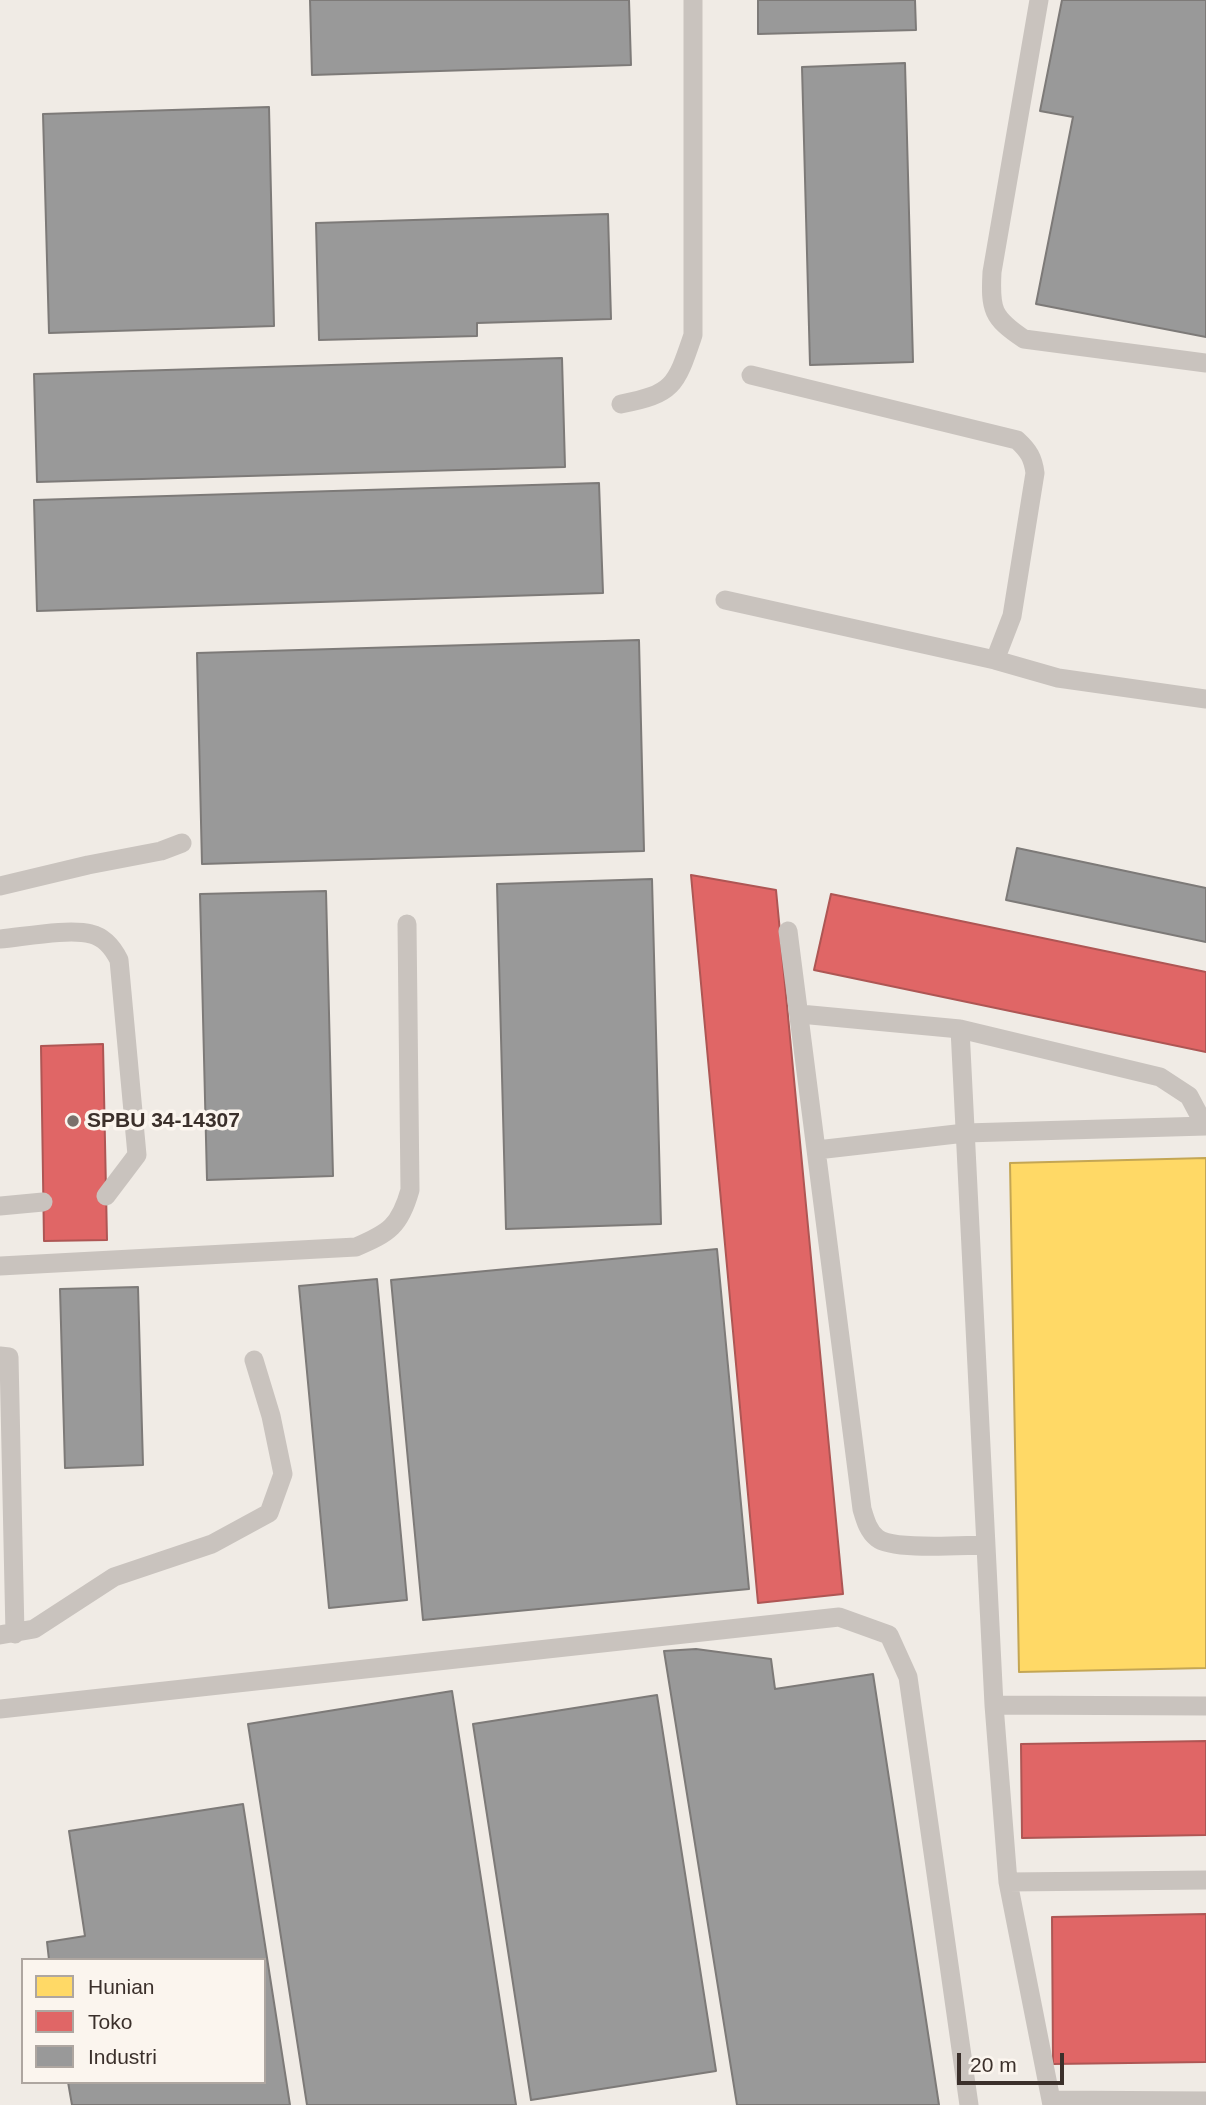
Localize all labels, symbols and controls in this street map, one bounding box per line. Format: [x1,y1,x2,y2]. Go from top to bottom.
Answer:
place label: SPBU 34-14307 [87,1108,240,1134]
marker: SPBU 34-14307 [65,1113,81,1129]
legend [21,1958,266,2084]
text: Hunian [88,1975,155,1998]
text: Toko [88,2010,132,2033]
scale bar [961,2038,1068,2082]
text: Industri [88,2045,157,2068]
text: 20 m [970,2053,1017,2076]

